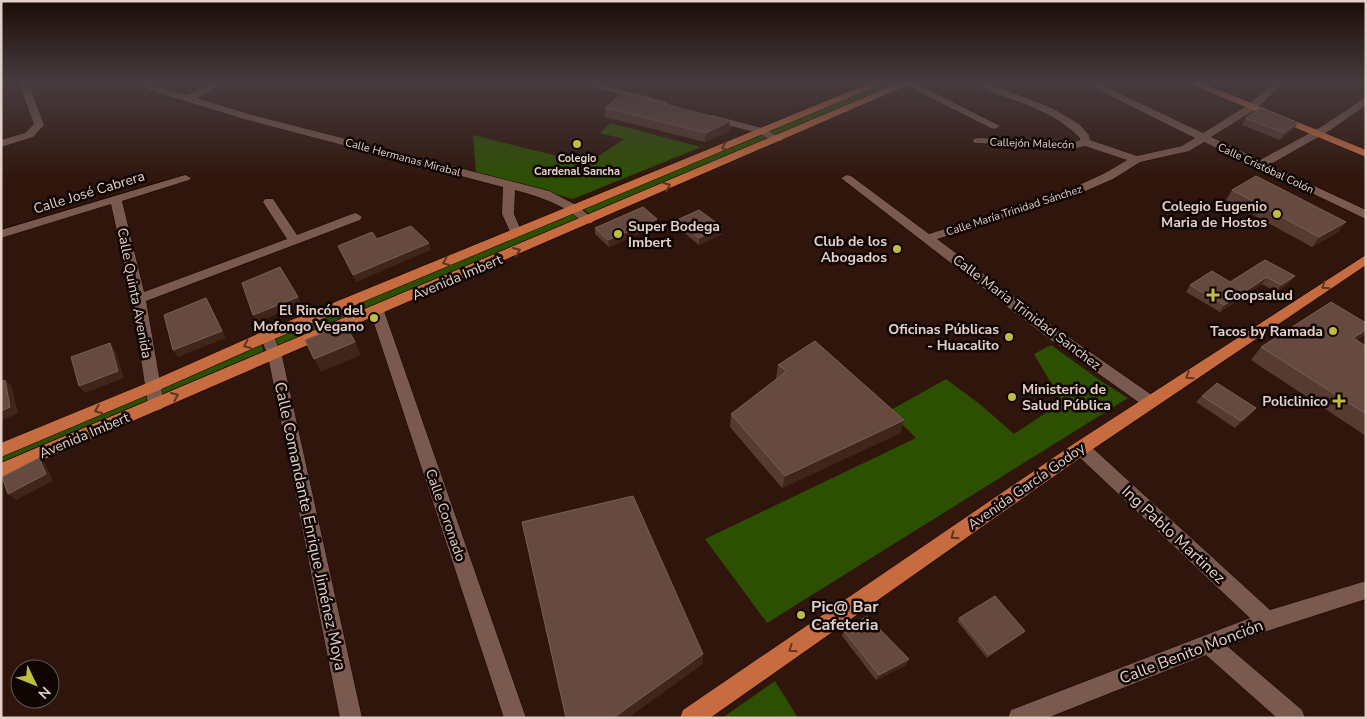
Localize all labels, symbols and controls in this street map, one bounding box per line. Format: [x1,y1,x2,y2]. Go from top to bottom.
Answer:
street label: Calle Hermanas Mirabal [343,135,463,180]
street label: Callejón Malecón [989,135,1075,152]
marker: Colegio Cardenal Sancha [571,138,583,150]
street label: Calle Cristóbal Colón [1215,140,1316,197]
one-way arrow [722,141,730,151]
place label: Colegio Cardenal Sancha [534,151,620,179]
street label: Calle José Cabrera [31,167,147,218]
street label: Calle María Trinidad Sánchez [944,181,1084,240]
one-way arrow [662,182,671,193]
place label: Colegio Eugenio Maria de Hostos [1161,197,1267,232]
marker: Colegio Eugenio Maria de Hostos [1271,208,1283,220]
place label: Super Bodega Imbert [628,217,720,252]
street label: Calle Quinta Avenida [113,226,157,360]
marker: Super Bodega Imbert [612,228,624,240]
place label: Club de los Abogados [814,232,887,267]
marker: Club de los Abogados [891,243,903,255]
one-way arrow [513,246,521,256]
street label: Avenida Imbert [409,250,505,305]
street label: Calle Maria Trinidad Sanchez [949,250,1105,375]
one-way arrow [442,256,451,266]
one-way arrow [1321,280,1331,289]
place label: Coopsalud [1224,286,1293,305]
marker: Coopsalud [1206,288,1220,302]
place label: El Rincón del Mofongo Vegano [253,301,365,336]
marker: El Rincón del Mofongo Vegano [368,312,380,324]
place label: Oficinas Públicas - Huacalito [888,320,999,355]
place label: Tacos by Ramada [1210,322,1323,341]
marker: Tacos by Ramada [1327,325,1339,337]
marker: Oficinas Públicas - Huacalito [1003,331,1015,343]
one-way arrow [243,338,252,349]
one-way arrow [1186,370,1195,379]
street label: Calle Comandante Enrique Jiménez Moya [269,380,351,672]
place label: Ministerio de Salud Pública [1022,380,1111,415]
marker: Ministerio de Salud Pública [1006,391,1018,403]
one-way arrow [170,392,179,403]
place label: Policlinico [1262,392,1328,411]
marker: Policlinico [1332,394,1346,408]
one-way arrow [95,404,103,414]
street label: Avenida Imbert [36,408,132,463]
street label: Avenida García Godoy [964,438,1089,534]
street label: Calle Coronado [421,466,470,564]
street label: Ing Pablo Martinez [1117,481,1230,589]
one-way arrow [950,530,960,539]
place label: Pic@ Bar Cafeteria [811,596,879,636]
marker: Pic@ Bar Cafeteria [795,609,807,621]
street label: Calle Benito Monción [1116,614,1266,690]
one-way arrow [788,643,798,652]
north arrow [10,659,60,709]
text: N [34,682,55,703]

